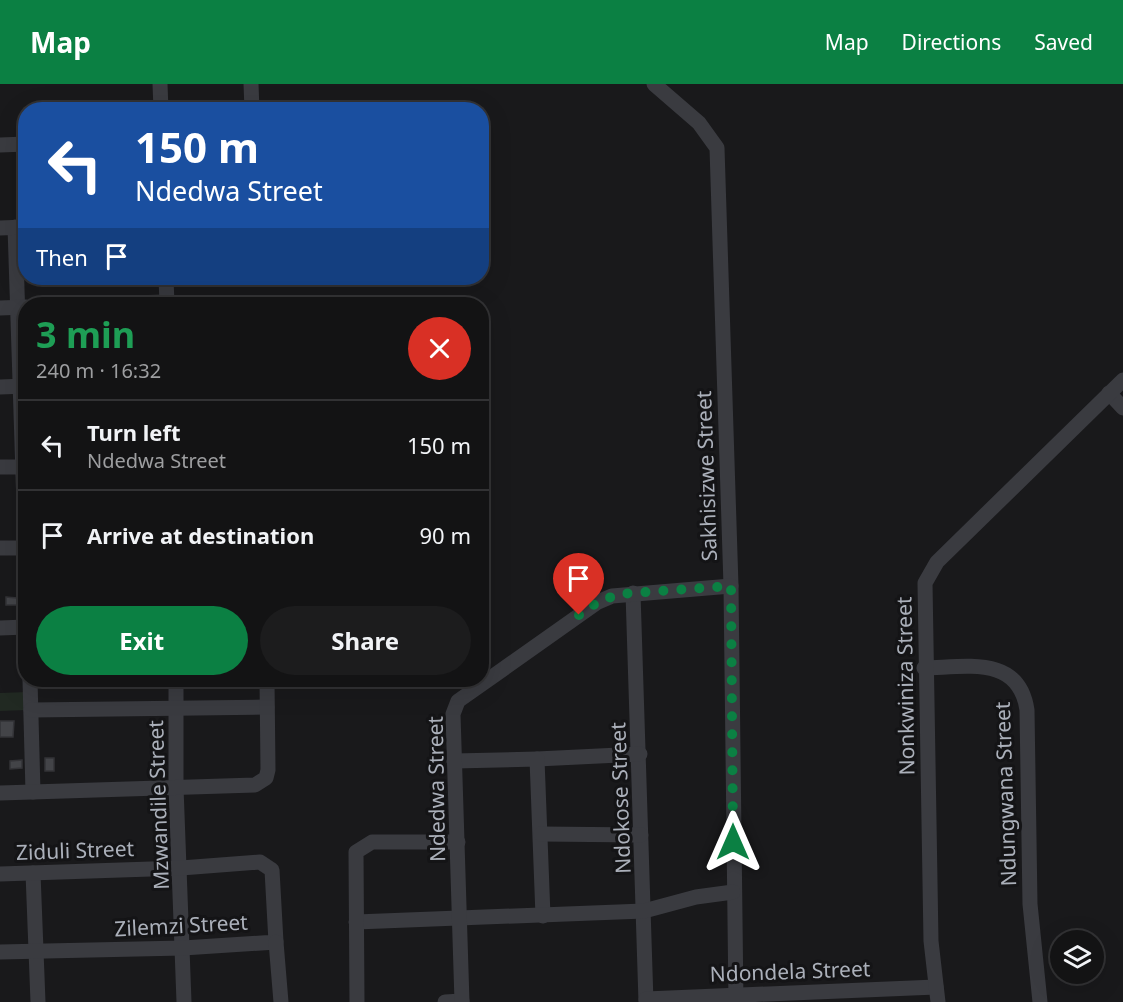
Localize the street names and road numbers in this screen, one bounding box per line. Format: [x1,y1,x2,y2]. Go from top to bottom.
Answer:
street label: Sakhisizwe Street [689,390,723,562]
street label: Nonkwiniza Street [889,596,921,776]
street label: Ndungwana Street [988,701,1022,887]
street label: Ndedwa Street [421,715,451,862]
street label: Mzwandile Street [141,719,175,890]
street label: Ndokose Street [603,721,637,874]
street label: Ziduli Street [15,834,135,866]
street label: Zilemzi Street [113,907,249,942]
street label: Ndondela Street [709,954,871,988]

